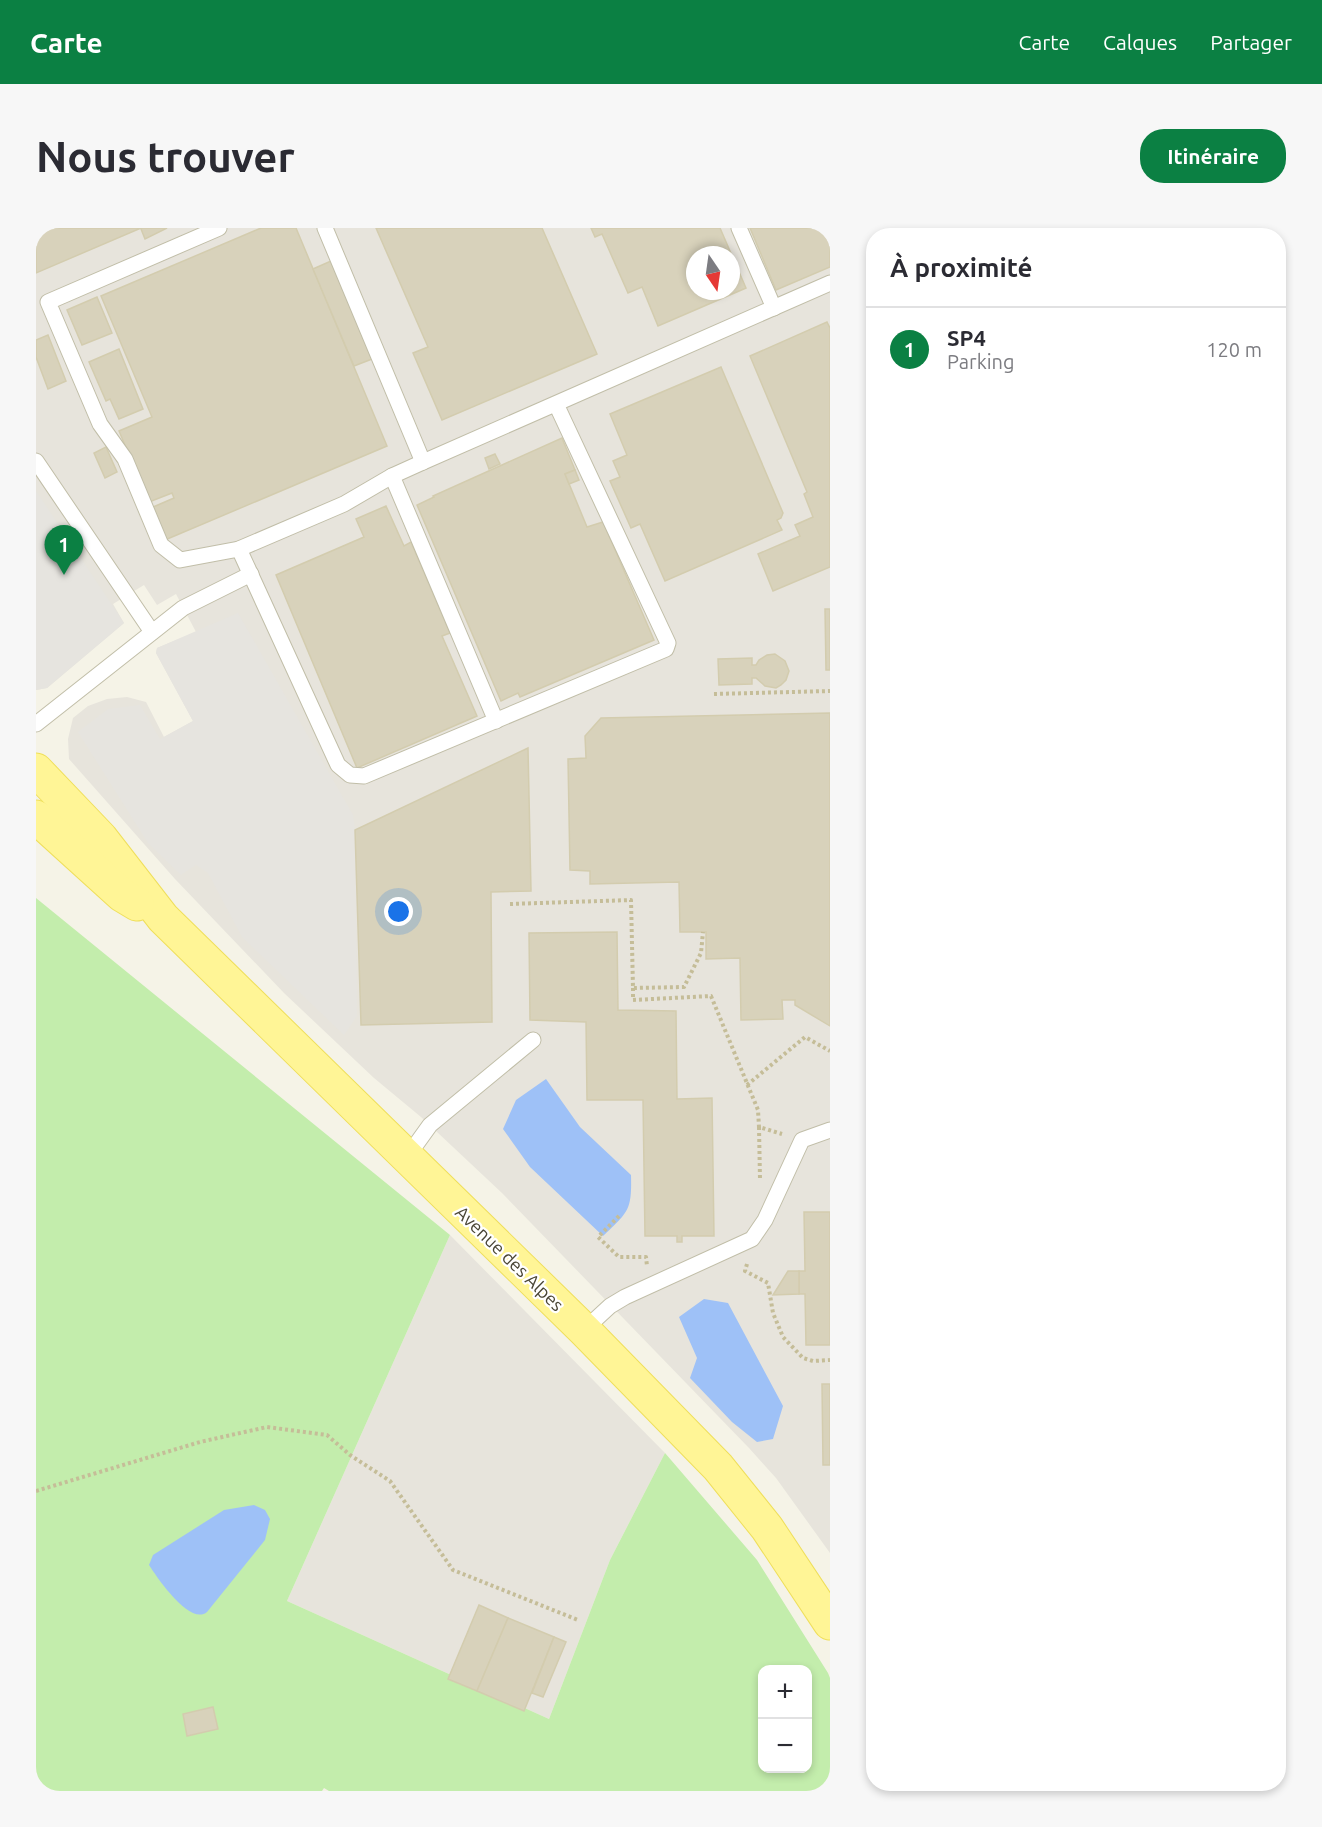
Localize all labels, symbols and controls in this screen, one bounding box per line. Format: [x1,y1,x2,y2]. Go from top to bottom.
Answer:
text: Carte [30,27,103,58]
text: Carte [1019,30,1070,54]
text: Calques [1103,30,1177,54]
text: Partager [1210,30,1292,54]
button: Itinéraire [1140,129,1286,183]
text: Nous trouver [36,133,295,180]
north arrow [686,246,740,300]
text: À proximité [890,253,1032,282]
text: SP4 [947,325,986,350]
text: 1 [904,338,915,361]
text: 120 m [1206,338,1262,361]
text: Parking [947,350,1015,373]
pin: 1 [45,526,84,575]
your location [384,897,413,926]
street label: Avenue des Alpes [452,1202,568,1315]
map controls [758,1665,812,1773]
button: + [758,1665,812,1719]
button: − [758,1719,812,1773]

